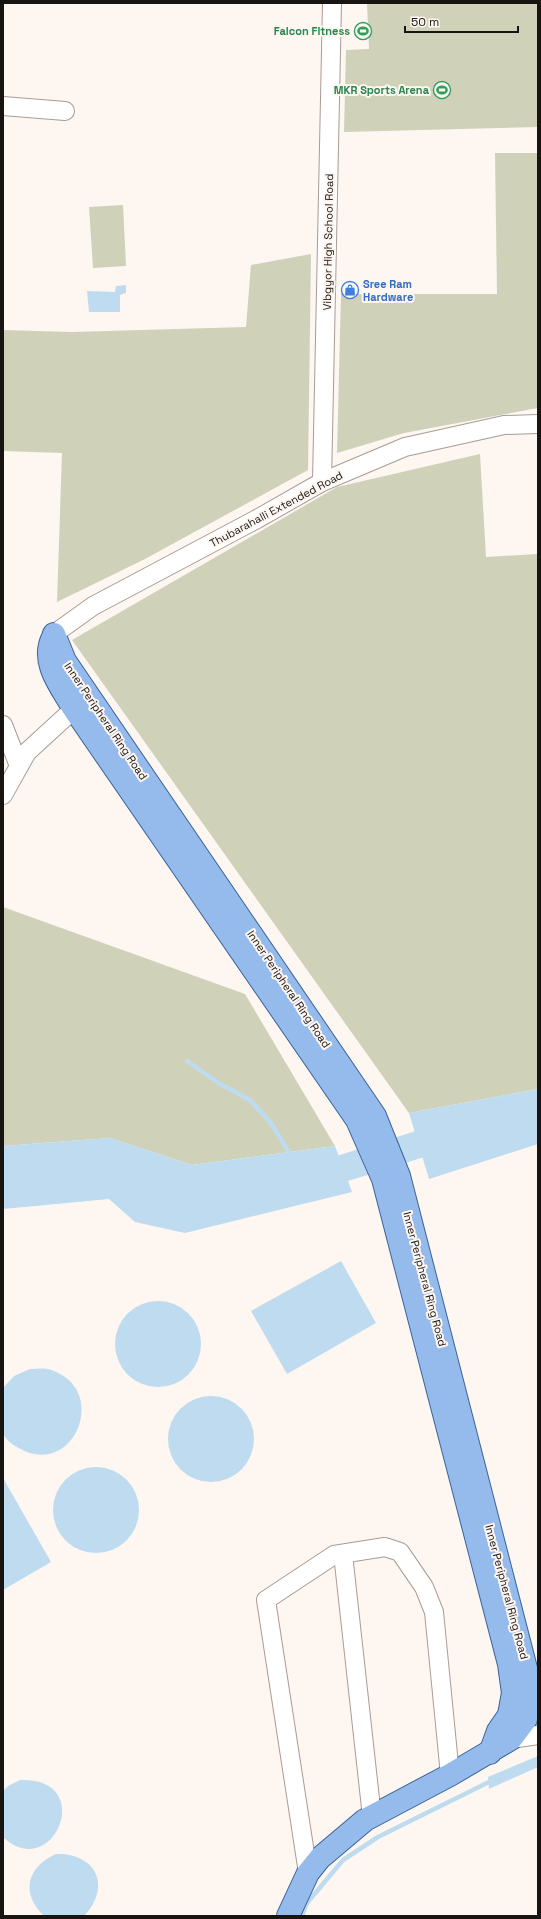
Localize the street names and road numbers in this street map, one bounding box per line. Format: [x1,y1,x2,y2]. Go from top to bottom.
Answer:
street label: Vibgyor High School Road [320,173,336,311]
street label: Thubarahalli Extended Road [207,468,345,550]
street label: Inner Peripheral Ring Road [61,660,151,782]
street label: Inner Peripheral Ring Road [244,928,334,1050]
street label: Inner Peripheral Ring Road [400,1210,450,1348]
street label: Inner Peripheral Ring Road [482,1523,532,1661]

